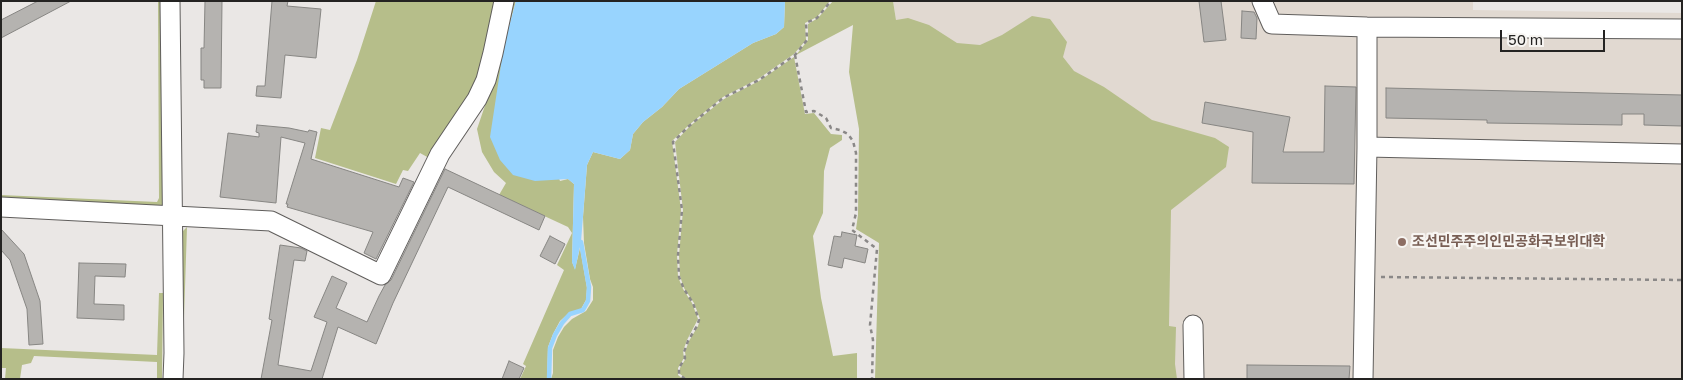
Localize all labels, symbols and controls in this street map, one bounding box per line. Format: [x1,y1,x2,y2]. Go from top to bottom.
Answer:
scale bar [1503,20,1608,52]
text: 50 m [1508,30,1543,48]
place label: 조선민주주의인민공화국보위대학 [1412,234,1605,250]
marker: 조선민주주의인민공화국보위대학 [1396,236,1408,248]

